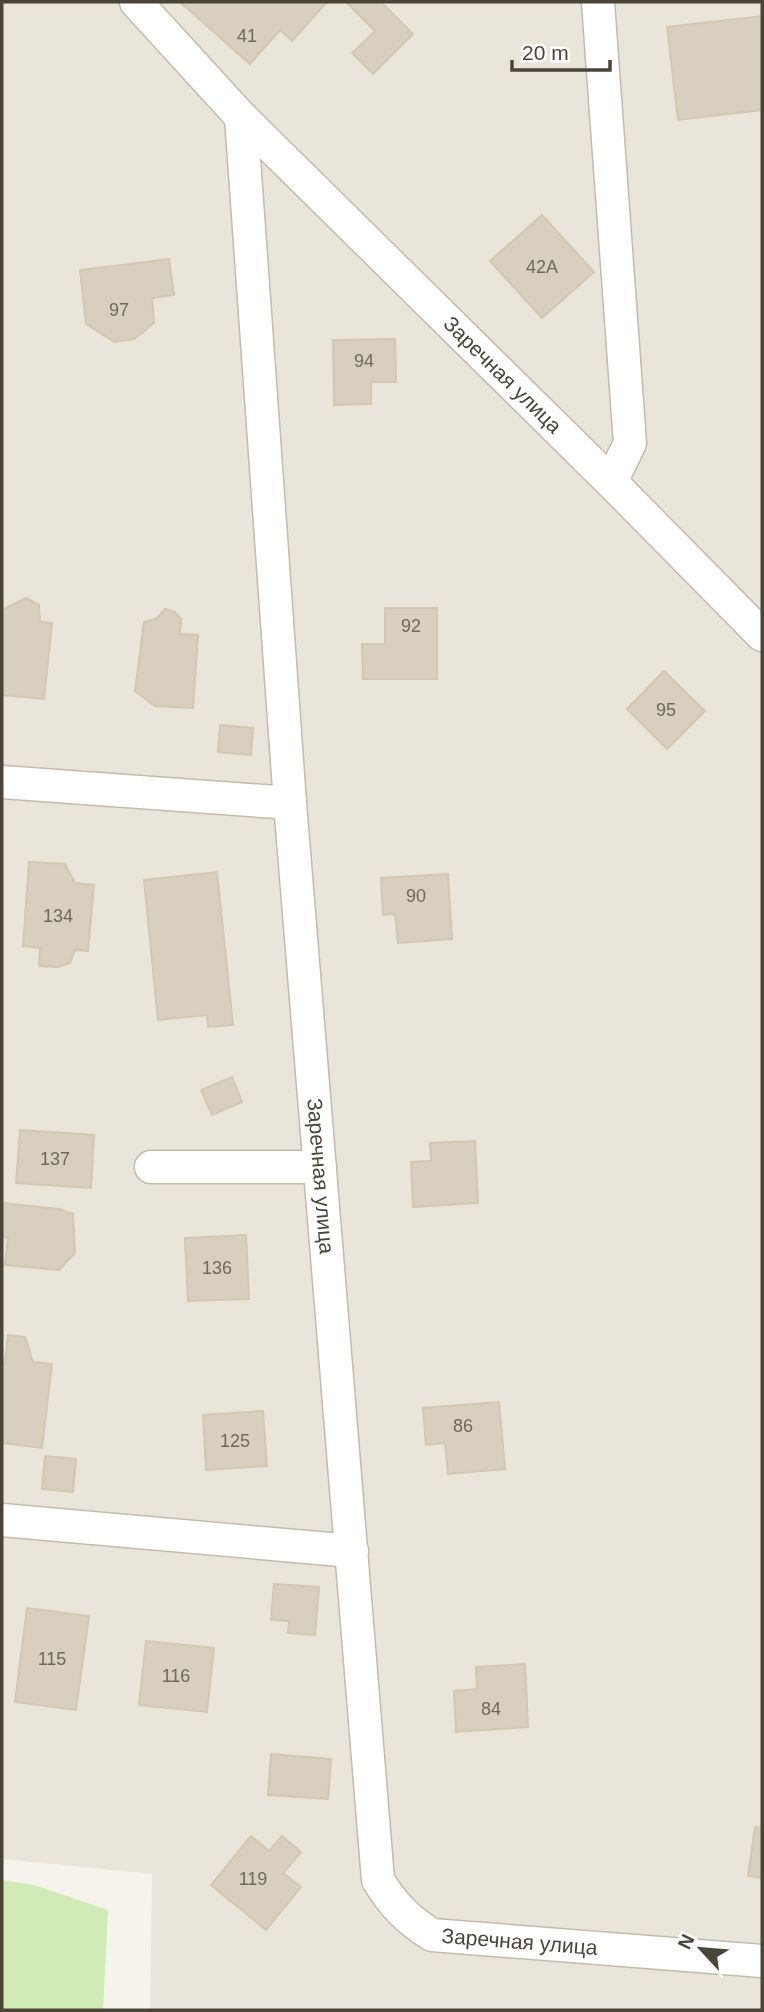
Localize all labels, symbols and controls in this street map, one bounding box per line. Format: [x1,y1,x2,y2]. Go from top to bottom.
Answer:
house number: 41 [237,26,257,46]
scale bar [512,28,610,72]
text: 20 m [522,41,569,64]
house number: 42А [526,257,558,277]
house number: 97 [109,300,129,320]
street label: Заречная улица [439,312,567,438]
house number: 94 [354,351,374,371]
house number: 92 [401,616,421,636]
house number: 95 [656,700,676,720]
house number: 90 [406,886,426,906]
house number: 134 [43,906,73,926]
street label: Заречная улица [303,1097,339,1255]
house number: 137 [40,1149,70,1169]
house number: 136 [202,1258,232,1278]
house number: 86 [453,1416,473,1436]
house number: 125 [220,1431,250,1451]
house number: 115 [38,1649,66,1669]
house number: 116 [162,1666,190,1686]
house number: 84 [481,1699,501,1719]
house number: 119 [239,1869,267,1889]
north arrow [666,1914,736,1984]
street label: Заречная улица [441,1924,599,1959]
text: N [674,1931,699,1953]

